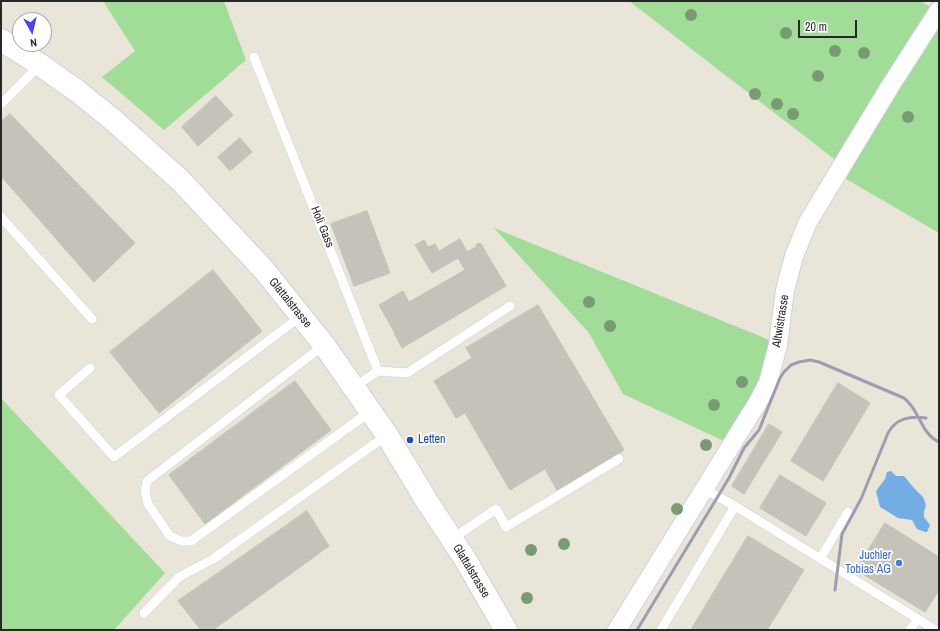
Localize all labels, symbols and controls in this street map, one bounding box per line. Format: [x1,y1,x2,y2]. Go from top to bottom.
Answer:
north arrow [12,12,52,52]
scale bar [800,12,859,38]
text: 20 m [805,19,827,35]
text: N [29,36,38,50]
street label: Holi Gass [307,204,337,250]
street label: Glattalstrasse [265,275,315,331]
street label: Altwistrasse [770,294,792,348]
place label: Letten [418,433,445,447]
marker: Letten [405,435,415,445]
street label: Glattalstrasse [449,542,493,600]
place label: Juchler Tobias AG [845,549,891,577]
marker: Juchler Tobias AG [894,558,904,568]

